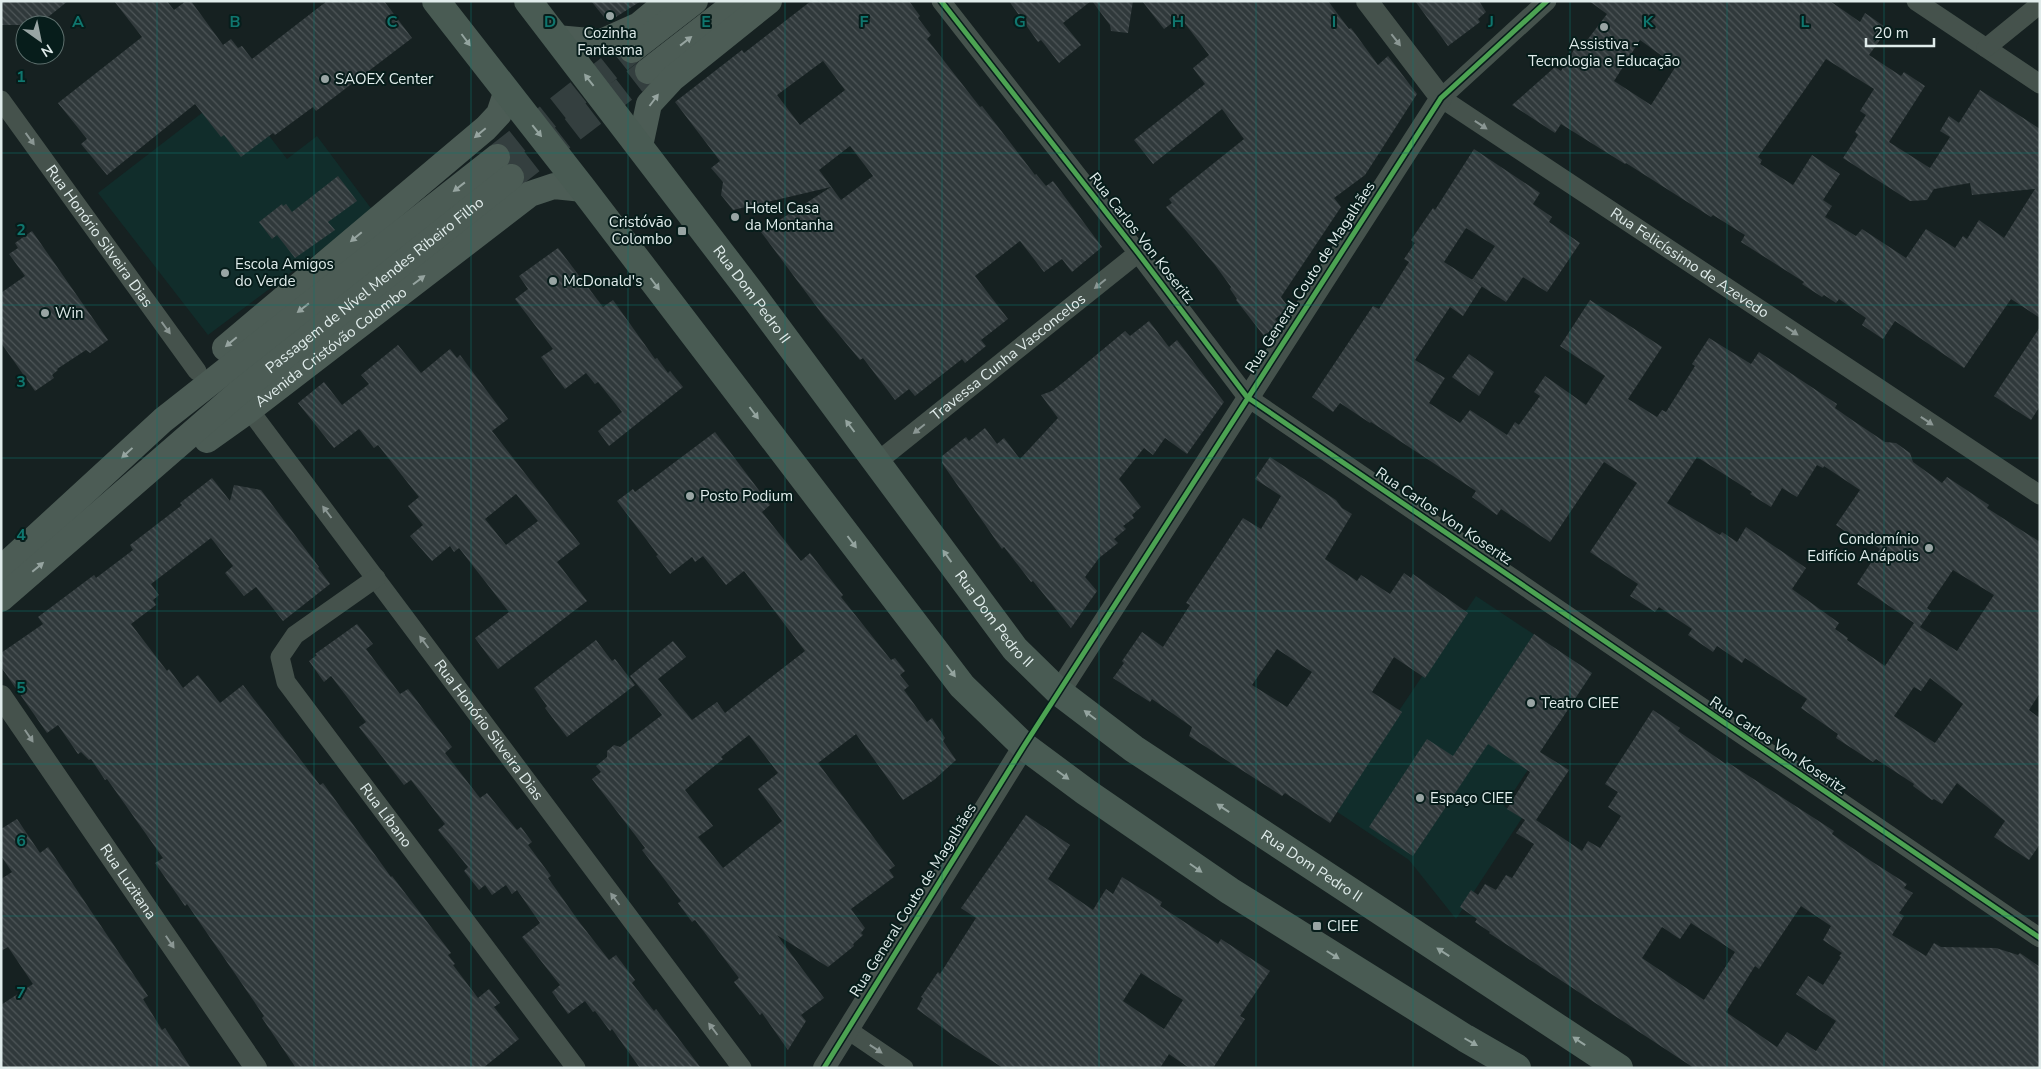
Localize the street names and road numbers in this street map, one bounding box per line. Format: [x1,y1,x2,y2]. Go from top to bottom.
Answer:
street label: Rua Honório Silveira Dias [41,161,158,311]
street label: Rua Carlos Von Koseritz [1085,168,1200,308]
street label: Rua General Couto de Magalhães [1240,177,1380,377]
street label: Passagem de Nível Mendes Ribeiro Filho [261,192,488,378]
street label: Rua Felicíssimo de Azevedo [1606,203,1773,323]
street label: Rua Dom Pedro II [709,241,795,347]
street label: Avenida Cristóvão Colombo [251,282,411,412]
street label: Travessa Cunha Vasconcelos [926,289,1090,425]
street label: Rua Carlos Von Koseritz [1372,463,1516,569]
street label: Rua Dom Pedro II [950,566,1038,672]
street label: Rua Honório Silveira Dias [430,655,548,804]
street label: Rua Carlos Von Koseritz [1706,692,1850,798]
street label: Rua Líbano [355,779,417,851]
street label: Rua General Couto de Magalhães [845,799,981,1001]
street label: Rua Dom Pedro II [1257,825,1366,907]
street label: Rua Luzitana [95,840,161,923]

